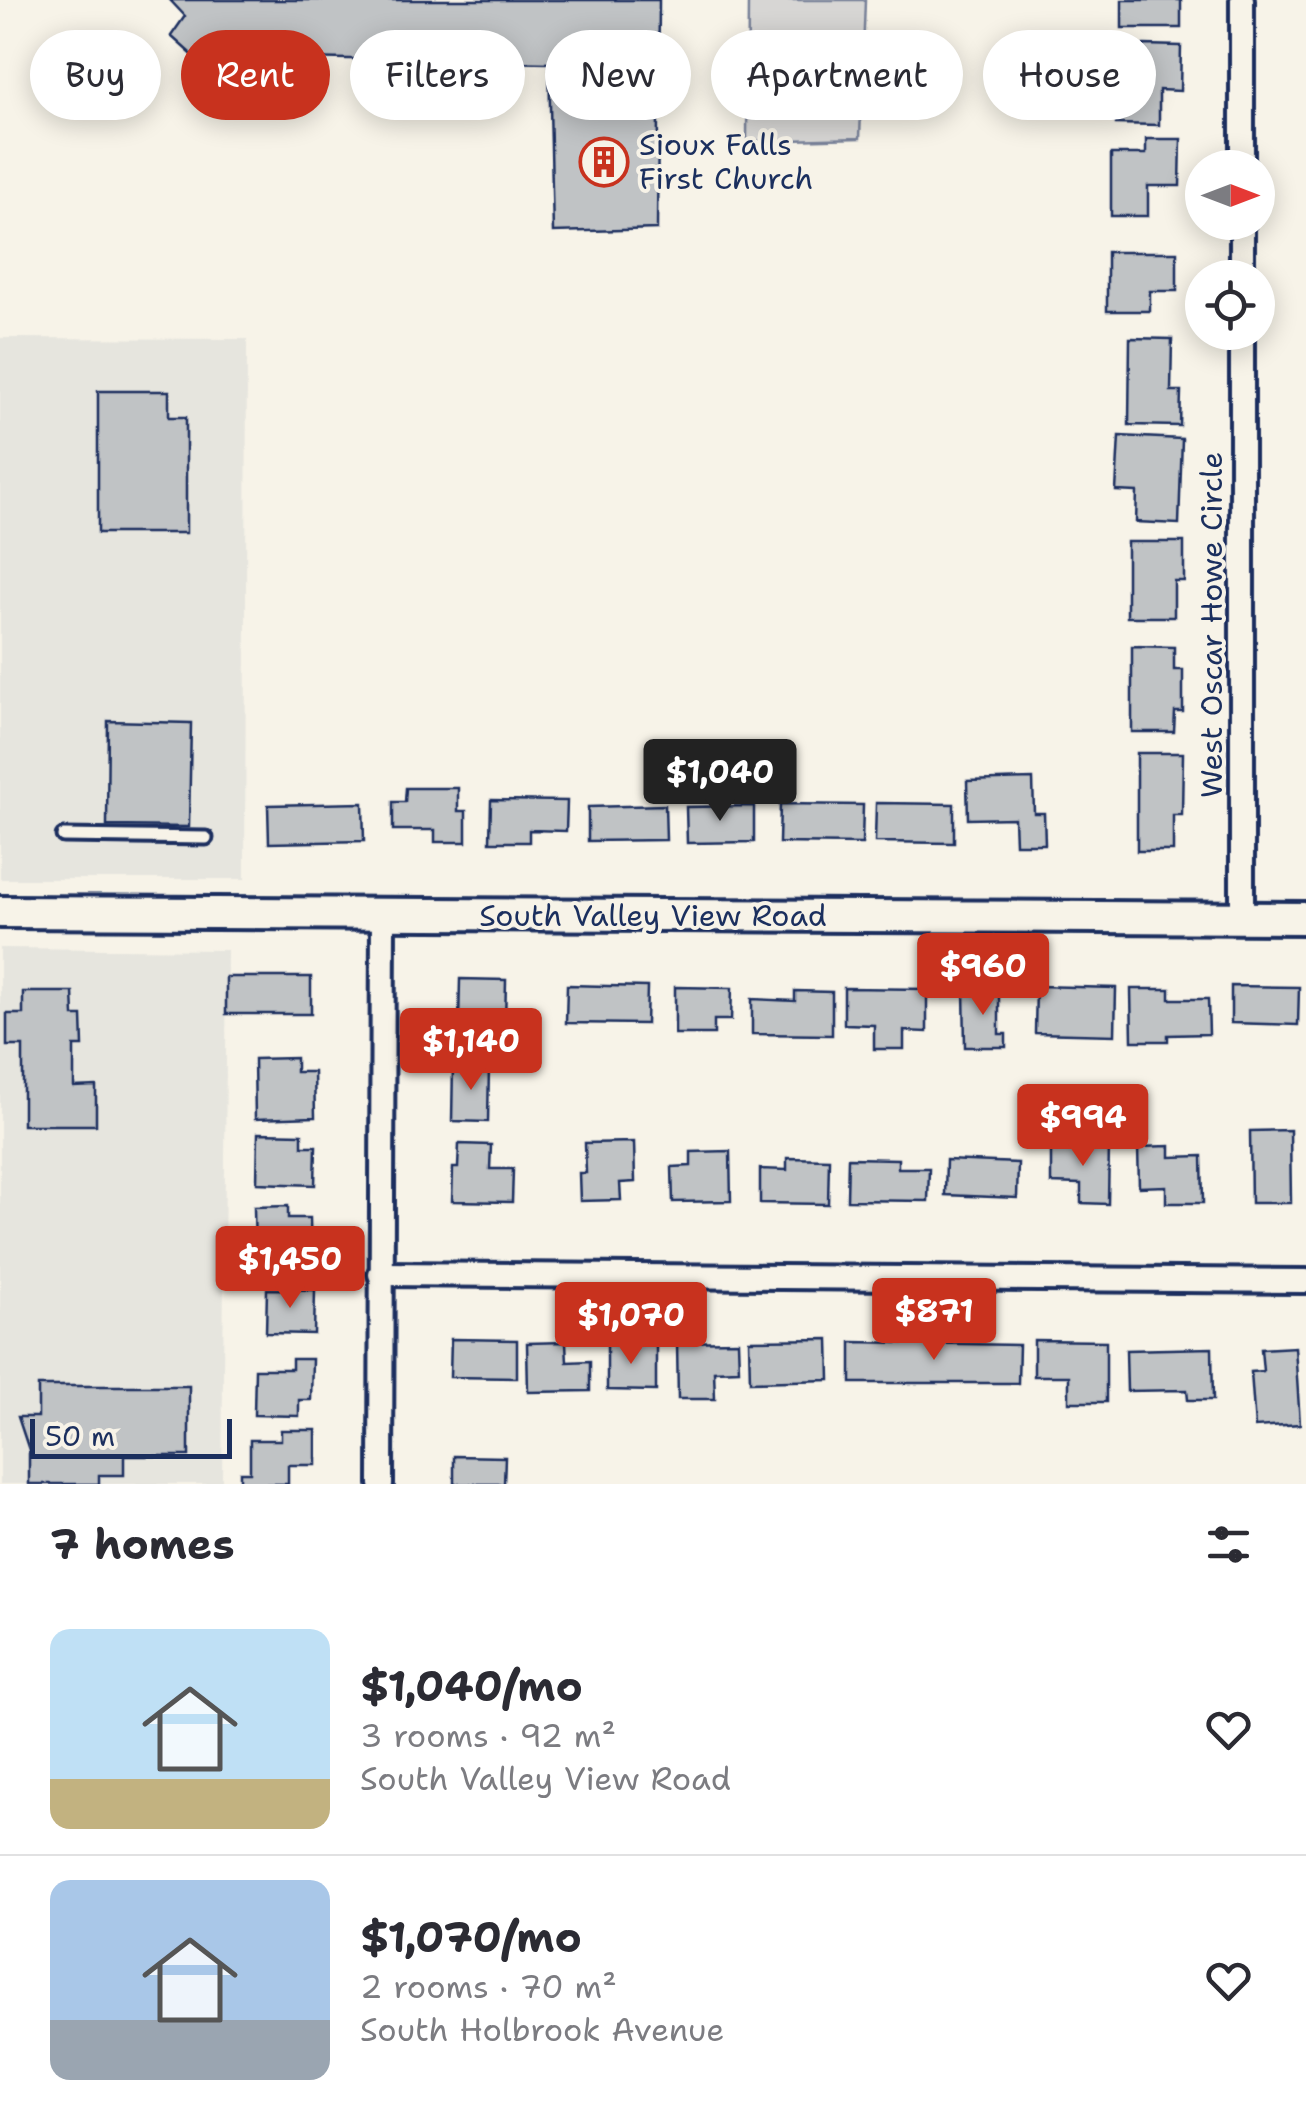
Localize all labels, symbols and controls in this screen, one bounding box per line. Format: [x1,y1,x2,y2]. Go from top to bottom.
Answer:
chip: Buy [30,30,161,120]
chip: Rent [181,30,330,120]
chip: Filters [350,30,525,120]
chip: New [545,30,691,120]
chip: Apartment [711,30,963,120]
chip: House [983,30,1156,120]
place label: Sioux Falls First Church [639,124,813,199]
building icon: Sioux Falls First Church [578,136,630,188]
north arrow [1185,150,1275,240]
map controls [1185,150,1275,350]
button: locate [1185,260,1275,350]
street label: West Oscar Howe Circle [1191,452,1232,798]
pin: $1,040 [639,739,801,824]
text: $1,040 [666,750,774,793]
street label: South Valley View Road [479,895,827,936]
pin: $960 [924,933,1042,1018]
text: $960 [939,944,1027,987]
pin: $1,140 [390,1008,552,1093]
text: $1,140 [422,1019,520,1062]
pin: $994 [1024,1084,1142,1169]
text: $994 [1039,1095,1127,1138]
pin: $1,450 [209,1226,371,1311]
text: $1,450 [238,1237,342,1280]
pin: $871 [875,1278,993,1363]
pin: $1,070 [550,1282,712,1367]
text: $871 [894,1289,974,1332]
text: $1,070 [577,1293,685,1336]
scale bar [30,1414,232,1458]
text: 50 m [45,1417,115,1455]
text: 7 homes [50,1516,235,1572]
icon: filters [1201,1517,1256,1572]
text: $1,040/mo [360,1658,583,1714]
icon: home [130,1669,250,1789]
icon: heart [1201,1702,1256,1757]
text: 3 rooms · 92 m² [360,1714,616,1757]
text: South Valley View Road [360,1757,731,1800]
text: $1,070/mo [360,1909,582,1965]
icon: home [130,1920,250,2040]
icon: heart [1201,1953,1256,2008]
text: 2 rooms · 70 m² [360,1965,617,2008]
text: South Holbrook Avenue [360,2008,724,2051]

